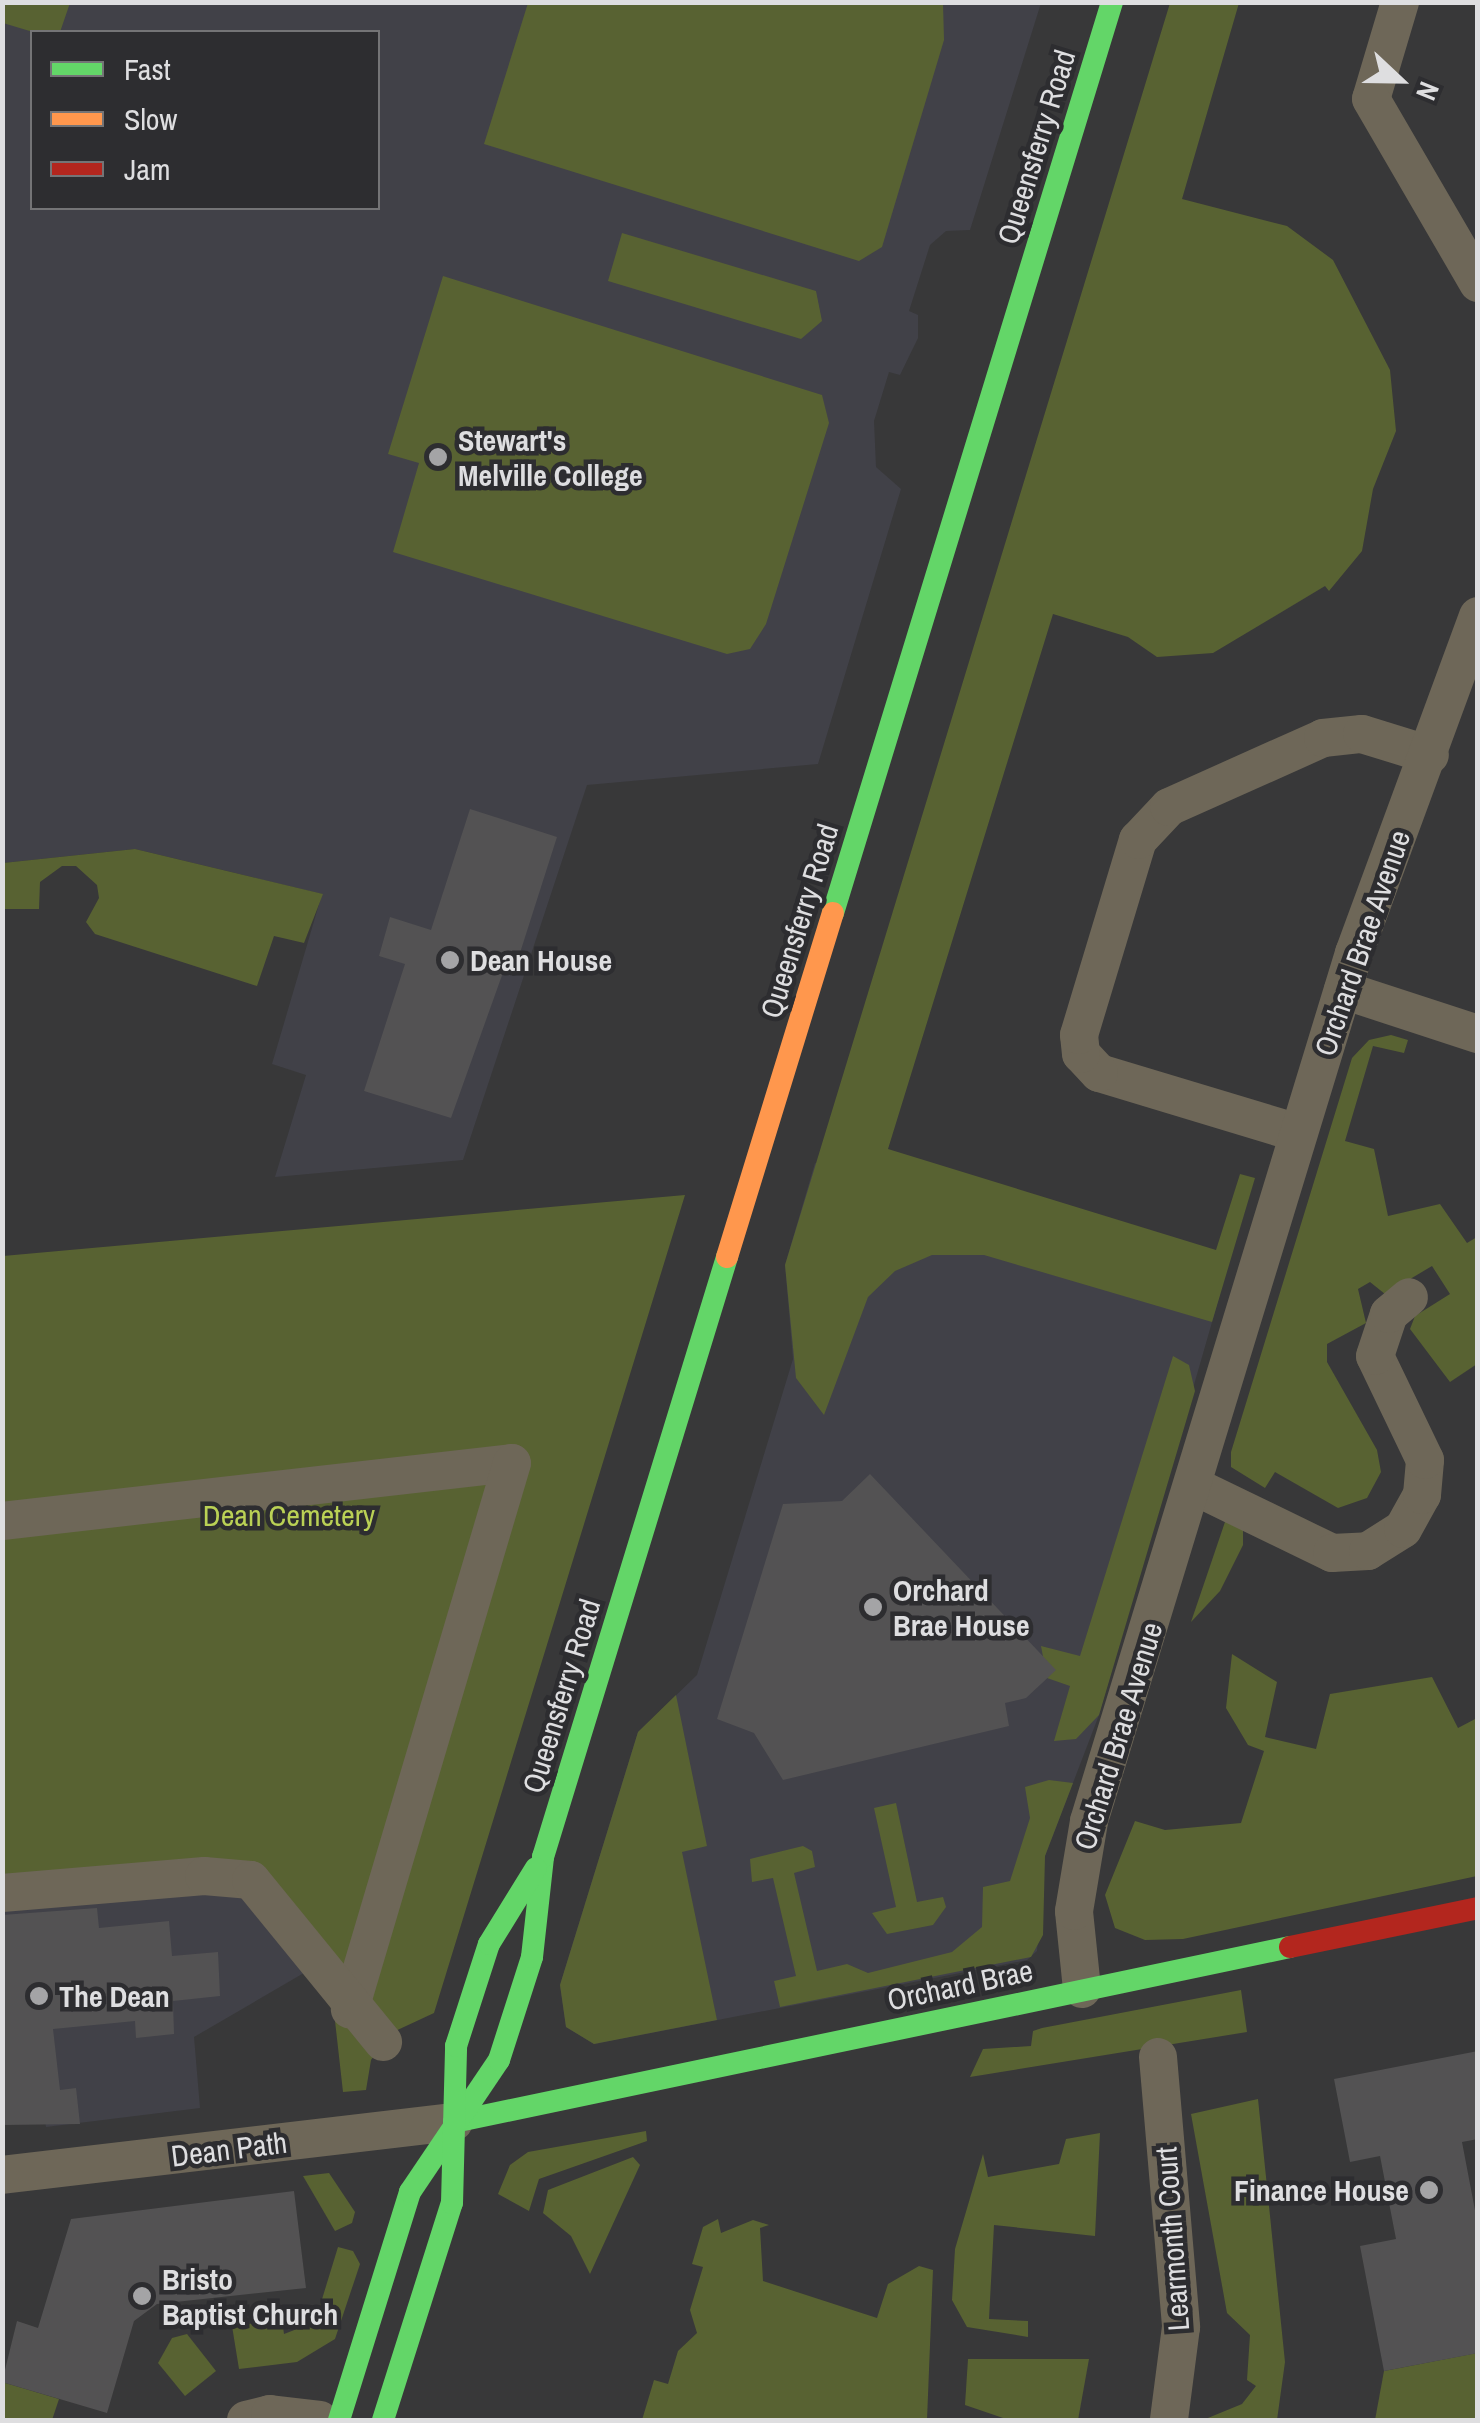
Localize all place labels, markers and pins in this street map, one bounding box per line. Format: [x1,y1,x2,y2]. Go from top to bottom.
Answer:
place label: Stewart's Melville College [458,422,643,492]
marker: Stewart's Melville College [427,446,449,468]
place label: Dean House [470,942,612,978]
marker: Dean House [439,949,461,971]
place label: Orchard Brae House [893,1572,1030,1642]
marker: Orchard Brae House [862,1596,884,1618]
place label: The Dean [59,1978,170,2014]
marker: The Dean [28,1985,50,2007]
place label: Finance House [1234,2172,1409,2208]
marker: Finance House [1418,2179,1440,2201]
place label: Bristo Baptist Church [162,2261,338,2332]
marker: Bristo Baptist Church [131,2285,153,2307]

